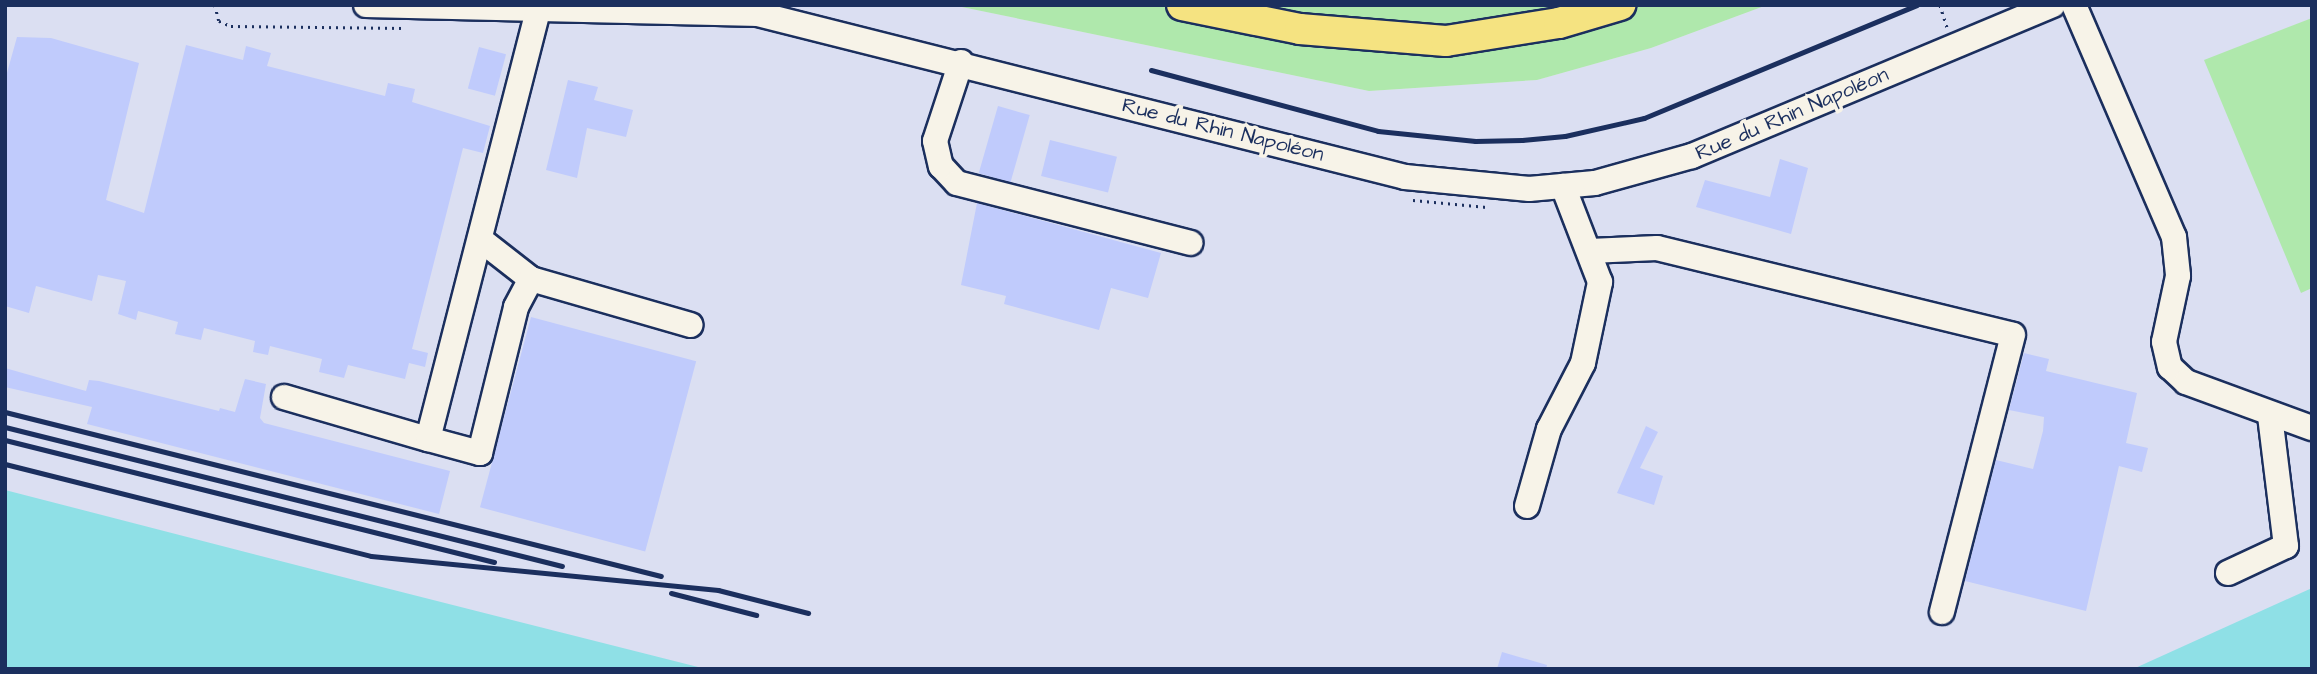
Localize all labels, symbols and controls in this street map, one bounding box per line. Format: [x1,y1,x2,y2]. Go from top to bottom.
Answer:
street label: Rue du Rhin Napoléon [1692,62,1892,166]
street label: Rue du Rhin Napoléon [1120,93,1326,167]

